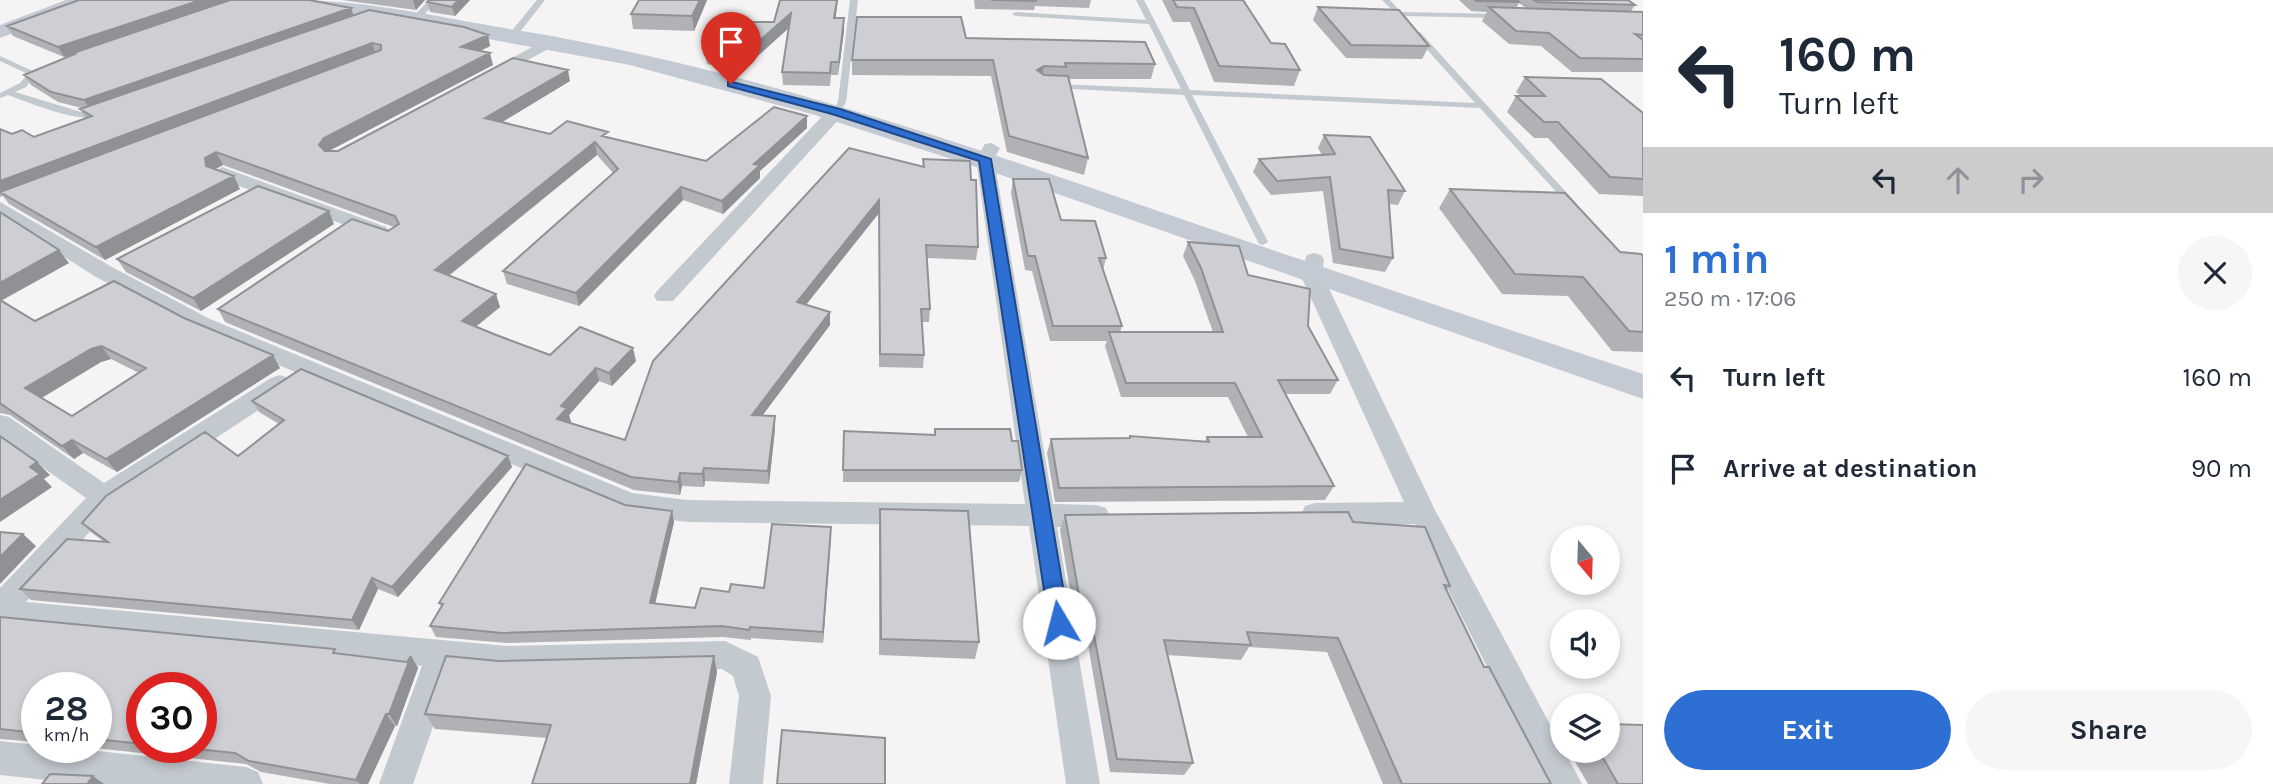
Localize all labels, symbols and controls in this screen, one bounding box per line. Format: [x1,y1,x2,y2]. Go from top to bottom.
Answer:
pin [701,12.0,761,84]
icon: arrive [712,23,750,61]
text: 160 m [1779,26,1916,83]
icon: left [1664,28,1755,119]
text: Turn left [1779,85,1899,122]
icon: left [1866,161,1904,199]
icon: ahead [1939,161,1977,199]
icon: right [2012,161,2050,199]
text: 1 min [1664,234,1769,284]
button: close [2178,236,2252,310]
text: 250 m · 17:06 [1664,285,1797,312]
icon: left [1664,359,1702,397]
text: Turn left [1723,362,1825,393]
text: 160 m [2183,362,2252,393]
icon: arrive [1664,450,1702,488]
text: Arrive at destination [1723,453,1977,484]
text: 90 m [2191,453,2252,484]
north arrow [1550,525,1620,595]
map controls [1550,525,1620,763]
position arrow [1022,586,1096,660]
button: sound [1550,609,1620,679]
speed limit sign: 30 [126,672,217,763]
text: 28 [45,688,88,729]
button: Exit [1664,690,1951,770]
button: Share [1965,690,2252,770]
button: layers [1550,693,1620,763]
text: km/h [44,724,89,746]

